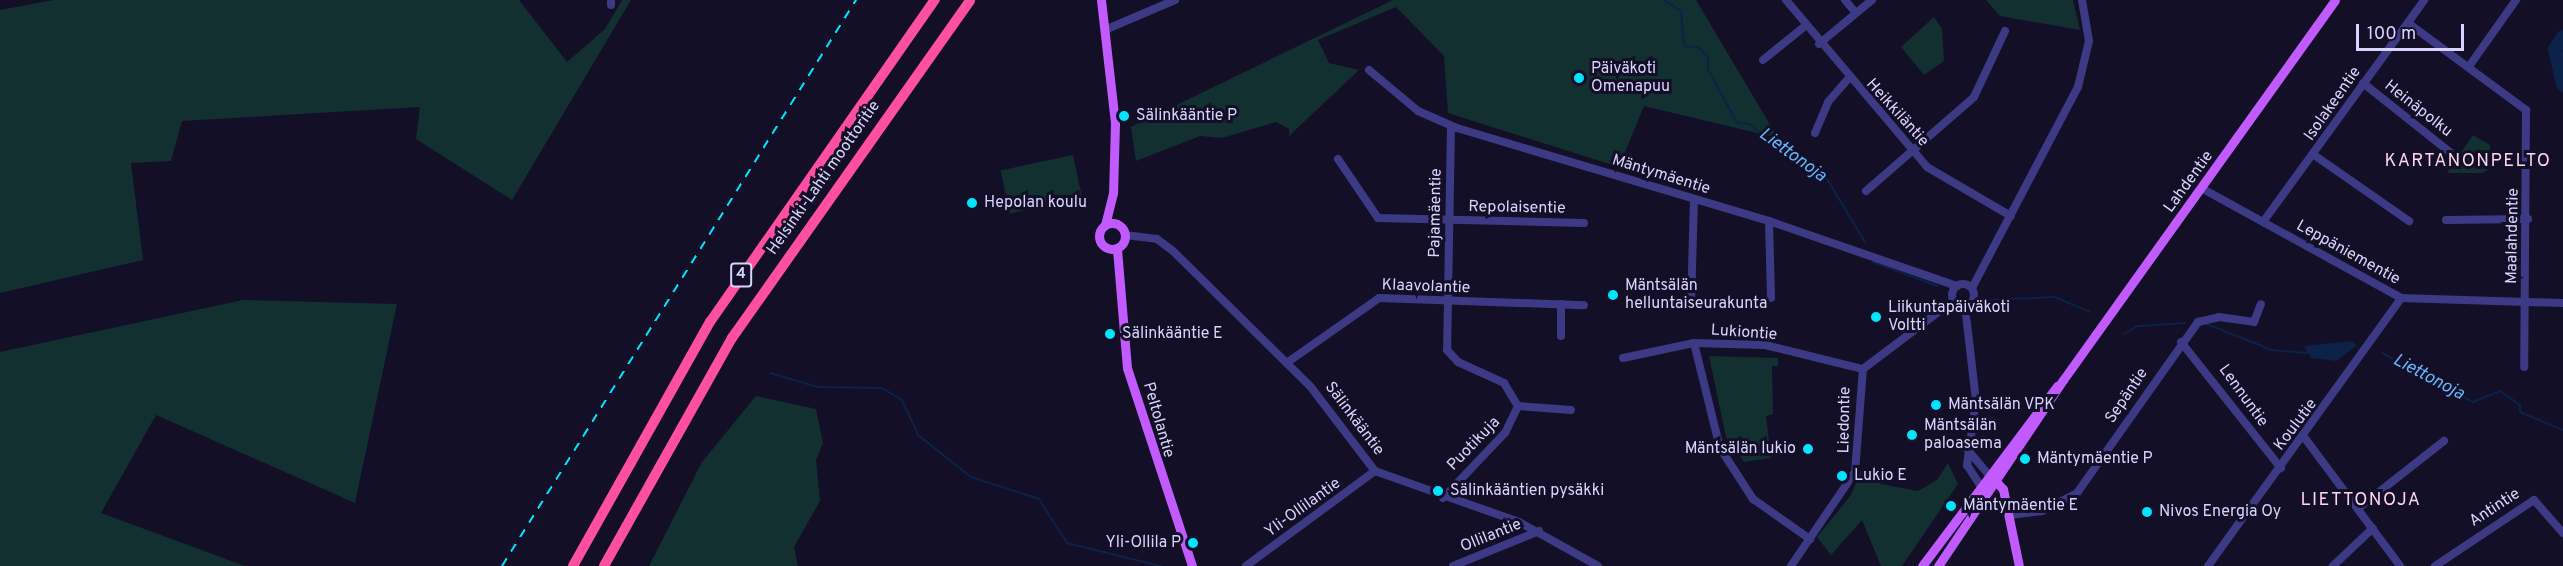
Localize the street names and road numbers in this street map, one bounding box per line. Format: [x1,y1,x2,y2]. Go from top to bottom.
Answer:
street label: Isolakeentie [2300,63,2366,145]
street label: Heikkiläntie [1862,75,1932,151]
street label: Heinäpolku [2380,76,2456,142]
street label: Helsinki-Lahti moottoritie [763,97,885,259]
street label: Lahdentie [2160,147,2218,217]
street label: Mäntymäentie [1609,151,1713,199]
street label: Pajamäentie [1426,168,1446,258]
street label: Maalahdentie [2503,188,2523,284]
street label: Repolaisentie [1468,198,1566,218]
street label: Leppäniementie [2293,217,2403,289]
road number: 4 [729,263,753,287]
street label: Klaavolantie [1381,276,1471,298]
street label: Lukiontie [1710,321,1778,345]
street label: Lennuntie [2214,361,2272,431]
street label: Sepäntie [2102,365,2152,427]
street label: Sälinkääntie [1320,378,1388,460]
street label: Peltolantie [1138,380,1178,460]
street label: Liedontie [1835,386,1855,454]
street label: Koulutie [2270,395,2322,455]
street label: Puotikuja [1444,413,1504,475]
street label: Yli-Ollilantie [1261,474,1345,542]
street label: Antintie [2466,485,2524,531]
street label: Ollilantie [1458,515,1524,557]

